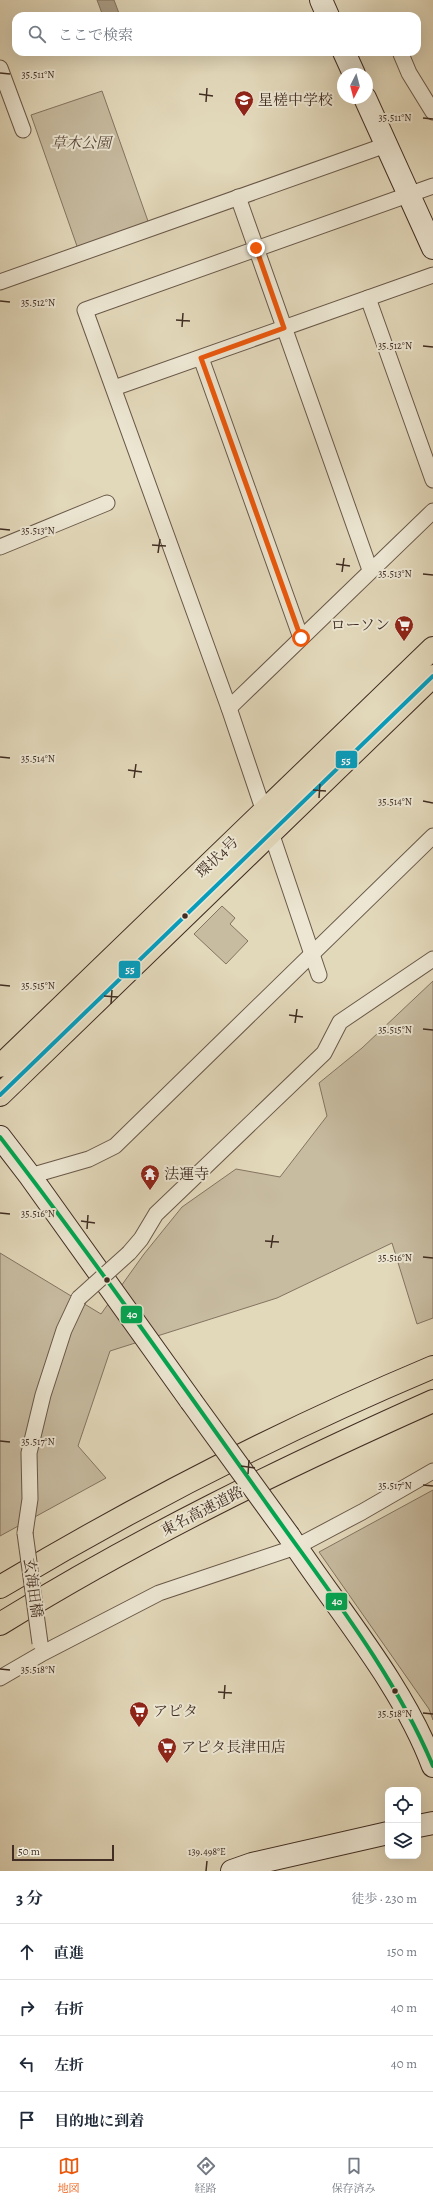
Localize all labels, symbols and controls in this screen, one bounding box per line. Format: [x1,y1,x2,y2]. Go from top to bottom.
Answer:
search box [12,12,421,56]
icon: search [26,23,48,45]
text: ここで検索 [58,25,133,45]
text: 35.511°N [22,68,54,81]
north arrow [337,68,373,104]
school or university icon: 星槎中学校 [233,89,255,117]
place label: 星槎中学校 [258,90,333,110]
text: 35.511°N [379,111,411,124]
park label: 草木公園 [51,133,114,153]
route end [247,239,265,257]
text: 35.512°N [21,296,55,309]
text: 35.512°N [378,339,412,352]
text: 35.513°N [21,524,55,537]
text: 35.513°N [378,567,412,580]
supermarket icon: ローソン [393,614,415,642]
place label: ローソン [331,615,390,635]
route start [292,629,310,647]
line badge: 55 [335,750,358,769]
text: 35.514°N [21,752,55,765]
text: 55 [341,753,351,768]
text: 35.514°N [378,795,412,808]
street label: 環状4号 [191,832,243,882]
unlabelled marker [180,911,190,921]
line badge: 55 [118,960,141,979]
text: 55 [125,962,135,977]
text: 35.515°N [21,979,55,992]
text: 35.515°N [378,1023,412,1036]
temple icon: 法運寺 [139,1163,161,1191]
place label: 法運寺 [164,1164,209,1184]
text: 35.516°N [21,1207,55,1220]
text: 35.516°N [378,1251,412,1264]
unlabelled marker [102,1275,112,1285]
line badge: 40 [120,1305,143,1324]
text: 40 [127,1307,138,1322]
text: 35.517°N [21,1435,55,1448]
text: 35.517°N [378,1479,412,1492]
street label: 東名高速道路 [157,1482,247,1540]
street label: 玄海田橋 [19,1557,47,1619]
line badge: 40 [325,1592,348,1611]
text: 40 [332,1594,343,1609]
text: 35.518°N [21,1663,55,1676]
unlabelled marker [390,1686,400,1696]
supermarket icon: アピタ [128,1700,150,1728]
place label: アピタ [153,1701,198,1721]
text: 35.518°N [378,1707,412,1720]
supermarket icon: アピタ長津田店 [156,1736,178,1764]
place label: アピタ長津田店 [181,1737,286,1757]
map controls [385,1787,421,1859]
button: locate [385,1787,421,1823]
button: layers [385,1823,421,1859]
scale bar [12,1843,114,1862]
text: 50 m [18,1844,40,1859]
text: 139.498°E [188,1845,226,1858]
text: 3 分 [16,1887,43,1910]
text: 徒歩 · 230 m [351,1890,417,1907]
icon: ahead [16,1941,38,1963]
text: 直進 [54,1943,84,1963]
text: 150 m [387,1943,417,1960]
icon: right [16,1997,38,2019]
text: 右折 [54,1999,84,2019]
text: 40 m [391,1999,417,2016]
icon: left [16,2053,38,2075]
text: 左折 [54,2055,84,2075]
text: 40 m [391,2055,417,2072]
icon: arrive [16,2109,38,2131]
text: 目的地に到着 [54,2111,144,2131]
tab: 地図 [58,2155,80,2196]
tab: 経路 [195,2155,217,2196]
tab: 保存済み [332,2155,376,2196]

